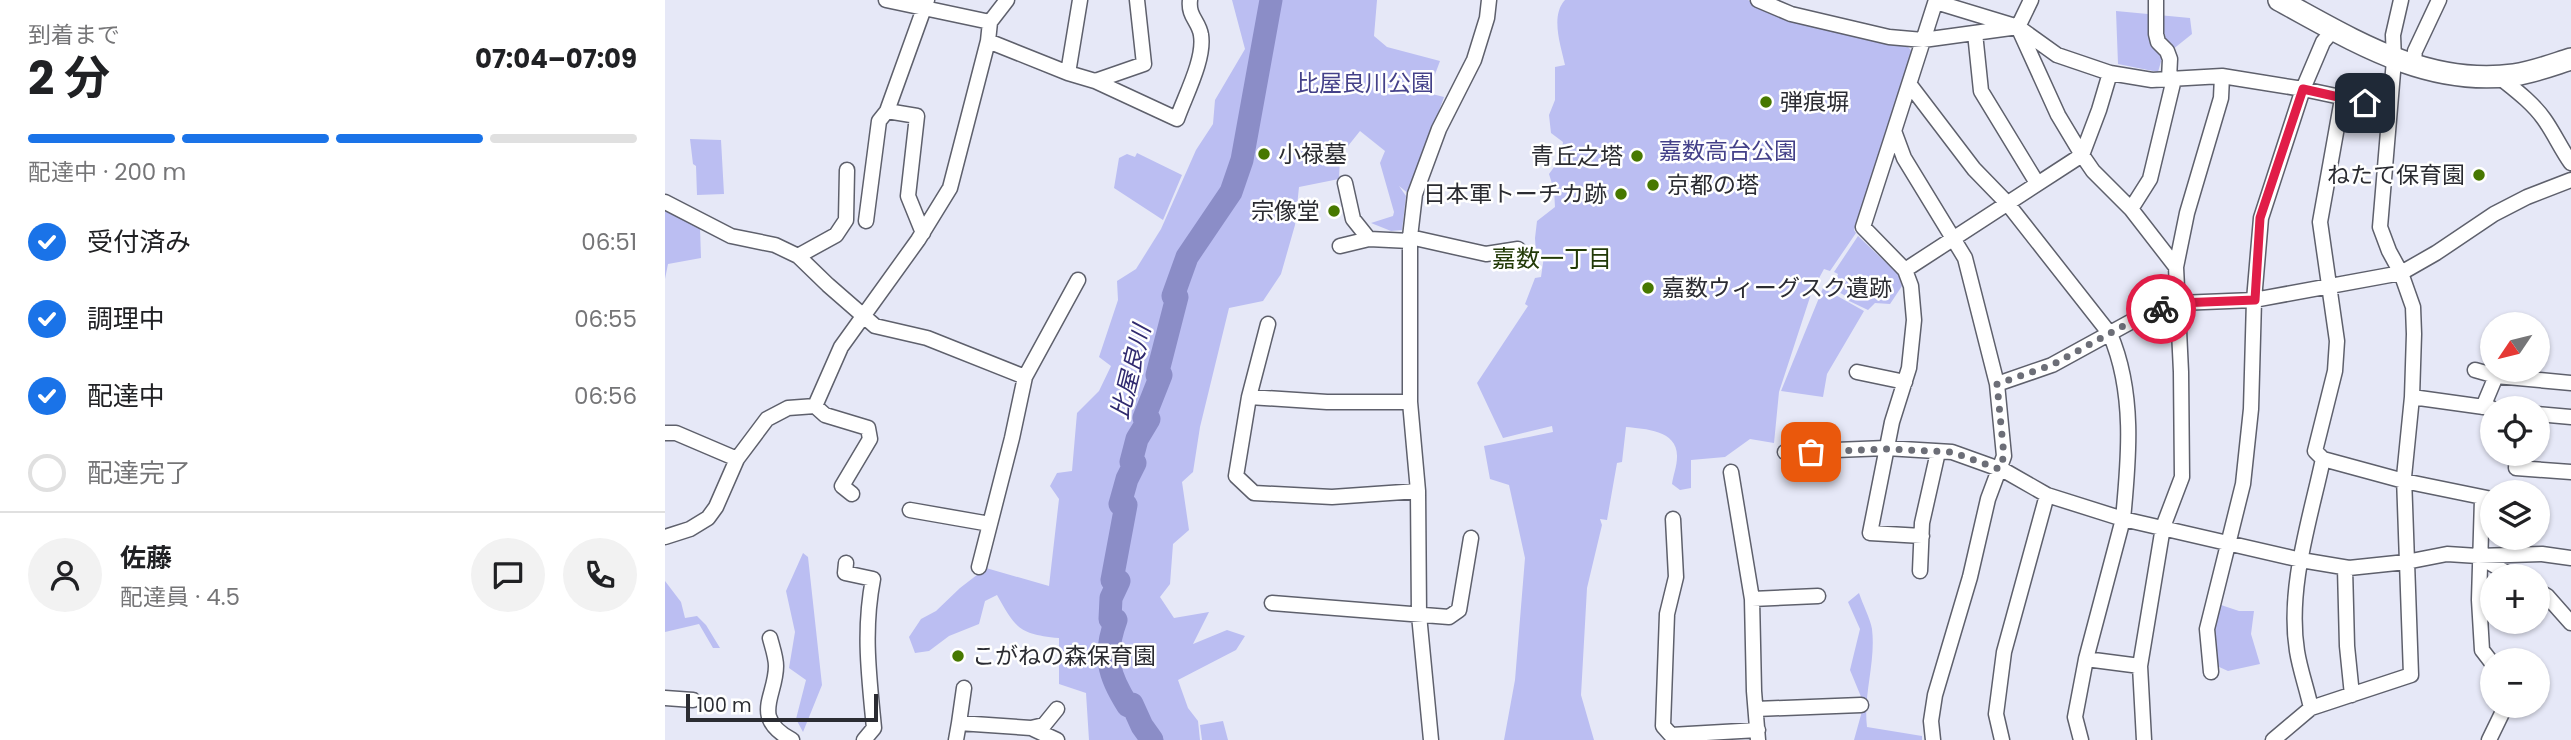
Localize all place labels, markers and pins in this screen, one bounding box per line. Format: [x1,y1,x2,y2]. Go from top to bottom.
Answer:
pin [2335,73,2395,133]
place label: 弾痕塀 [1780,86,1849,118]
marker: 弾痕塀 [1758,94,1774,110]
place label: 小禄墓 [1278,138,1347,170]
place label: 青丘之塔 [1531,140,1623,172]
marker: 小禄墓 [1256,146,1272,162]
marker: 青丘之塔 [1629,148,1645,164]
place label: ねたて保育園 [2327,159,2465,191]
marker: ねたて保育園 [2471,167,2487,183]
place label: 京都の塔 [1667,169,1759,201]
marker: 京都の塔 [1645,177,1661,193]
place label: 日本軍トーチカ跡 [1423,178,1607,210]
marker: 日本軍トーチカ跡 [1613,186,1629,202]
place label: 宗像堂 [1251,195,1320,227]
marker: 宗像堂 [1326,203,1342,219]
place label: 嘉数ウィーグスク遺跡 [1662,272,1892,304]
marker: 嘉数ウィーグスク遺跡 [1640,280,1656,296]
pin [1781,422,1841,482]
place label: こがねの森保育園 [972,640,1156,672]
marker: こがねの森保育園 [950,648,966,664]

